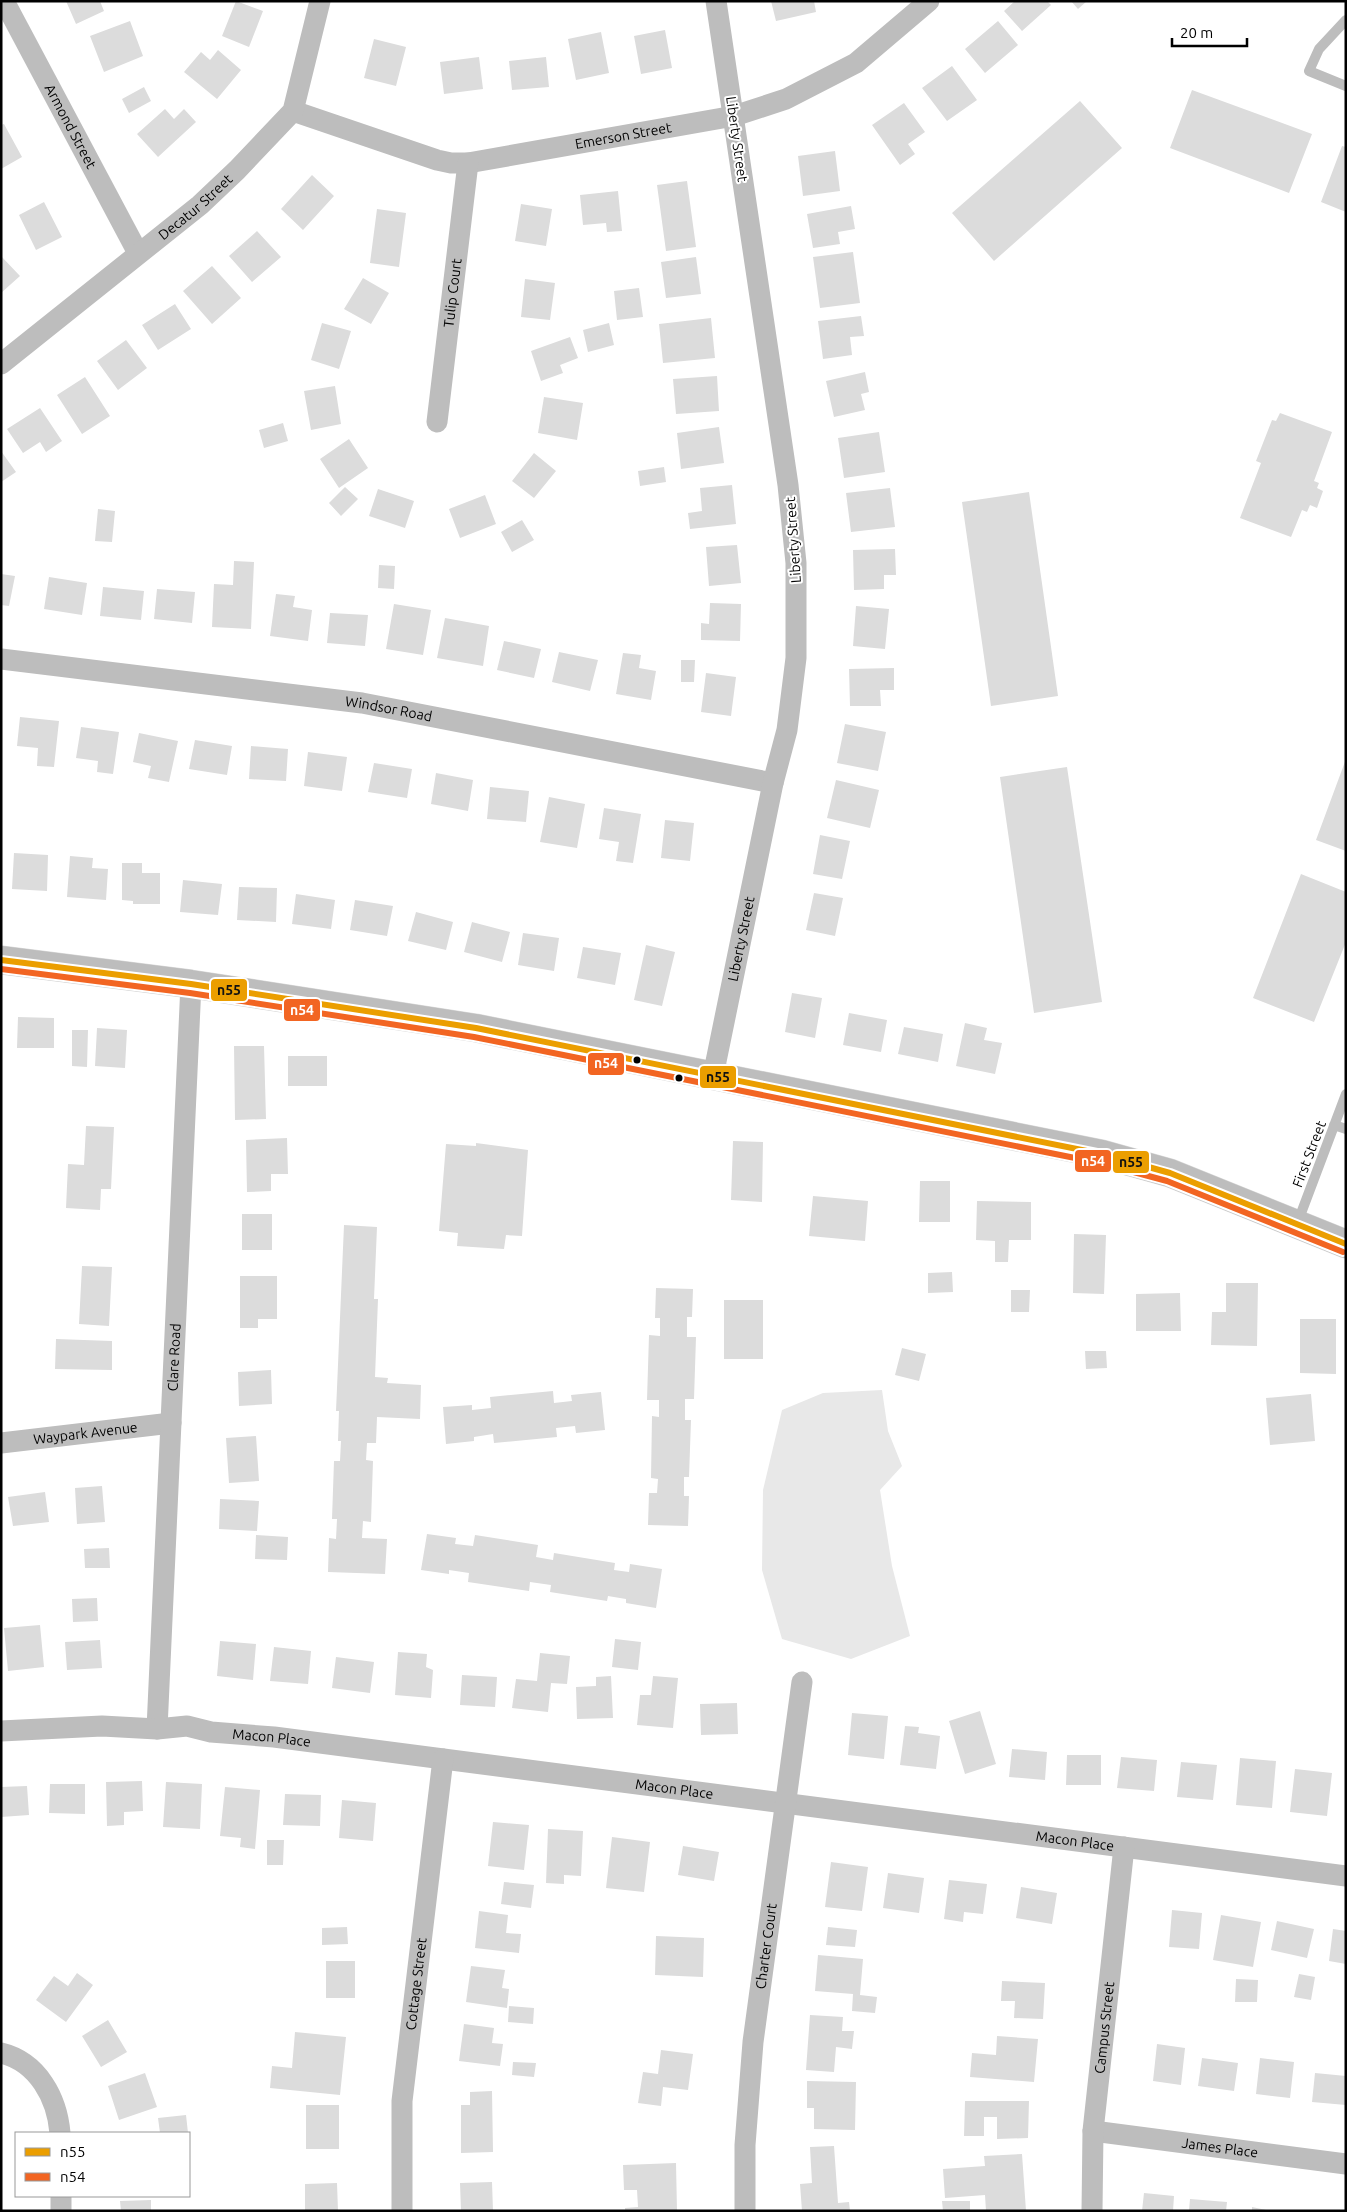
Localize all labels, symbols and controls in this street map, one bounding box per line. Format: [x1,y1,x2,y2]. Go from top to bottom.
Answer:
scale bar [1172,15,1247,47]
text: 20 m [1180,24,1213,41]
street label: Armond Street [42,81,100,172]
street label: Liberty Street [723,95,751,183]
street label: Emerson Street [574,119,673,152]
street label: Decatur Street [155,170,236,243]
street label: Tulip Court [440,257,465,328]
street label: Liberty Street [782,496,804,584]
street label: Windsor Road [344,693,434,724]
street label: Liberty Street [725,894,758,983]
line badge: n55 [210,978,248,1002]
text: n55 [217,982,241,998]
line badge: n54 [283,998,321,1022]
text: n54 [290,1002,314,1018]
line badge: n54 [587,1052,625,1076]
text: n54 [594,1055,618,1071]
unlabelled marker [632,1055,642,1065]
line badge: n55 [699,1065,737,1089]
text: n55 [706,1069,730,1085]
unlabelled marker [674,1073,684,1083]
street label: First Street [1289,1118,1329,1190]
line badge: n54 [1074,1149,1112,1173]
line badge: n55 [1112,1150,1150,1174]
text: n54 [1081,1153,1105,1169]
text: n55 [1119,1154,1143,1170]
street label: Clare Road [164,1323,184,1392]
street label: Waypark Avenue [32,1419,138,1447]
street label: Macon Place [232,1726,312,1750]
street label: Macon Place [634,1776,714,1802]
street label: Macon Place [1035,1828,1115,1854]
street label: Charter Court [752,1902,780,1990]
street label: Cottage Street [403,1936,430,2031]
street label: Campus Street [1091,1980,1117,2074]
legend [15,2132,190,2197]
street label: James Place [1181,2135,1259,2160]
text: n55 [60,2143,86,2160]
text: n54 [60,2168,86,2185]

